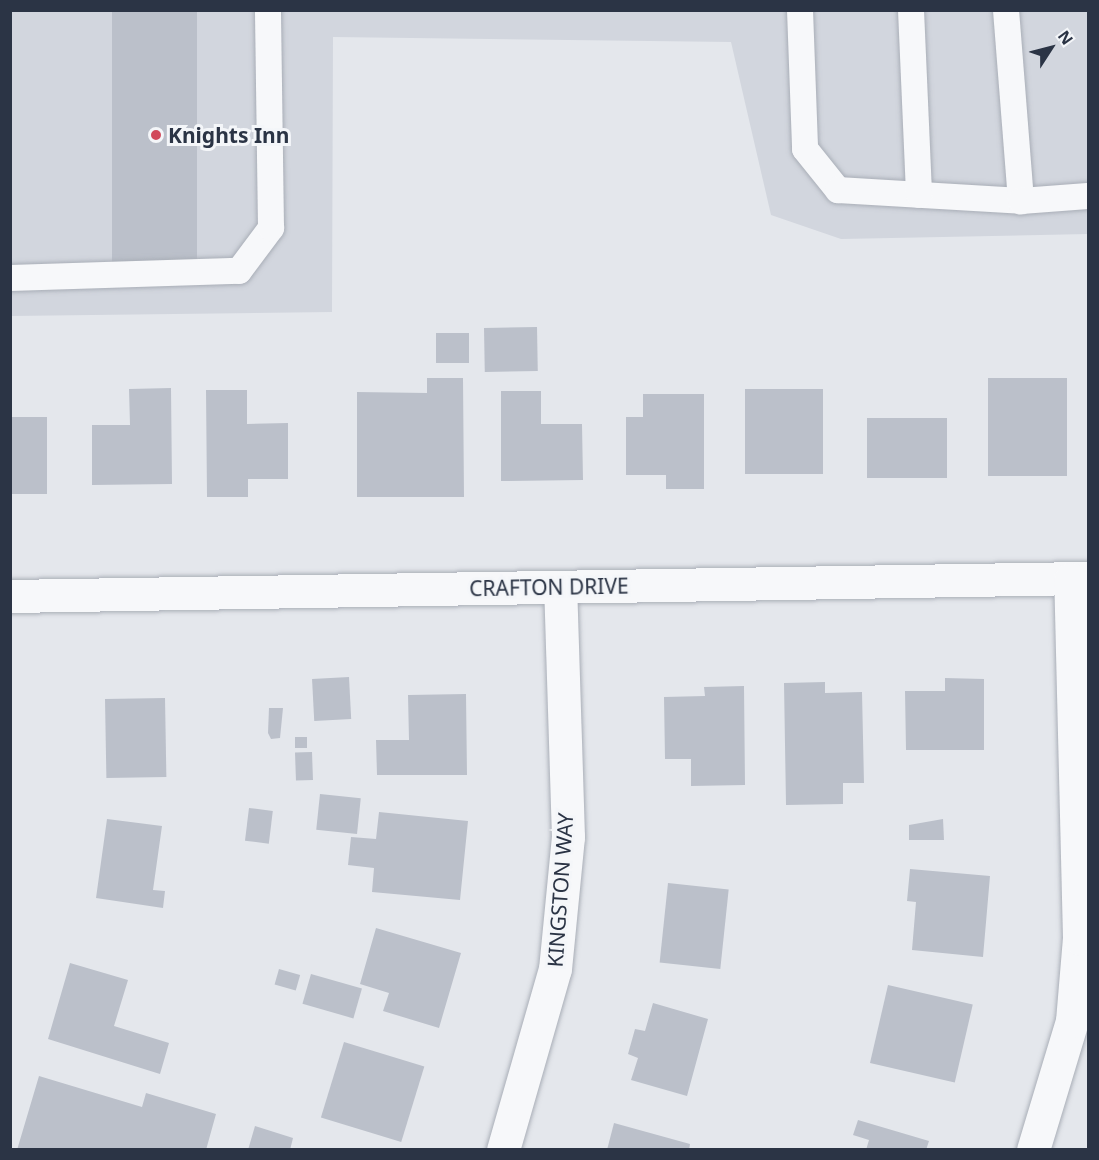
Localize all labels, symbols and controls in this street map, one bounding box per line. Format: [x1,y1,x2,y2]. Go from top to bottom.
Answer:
north arrow [1021,18,1081,78]
text: N [1053,26,1078,49]
place label: Knights Inn [168,122,289,148]
marker: Knights Inn [149,128,163,142]
street label: CRAFTON DRIVE [469,573,629,601]
street label: KINGSTON WAY [542,812,578,968]

